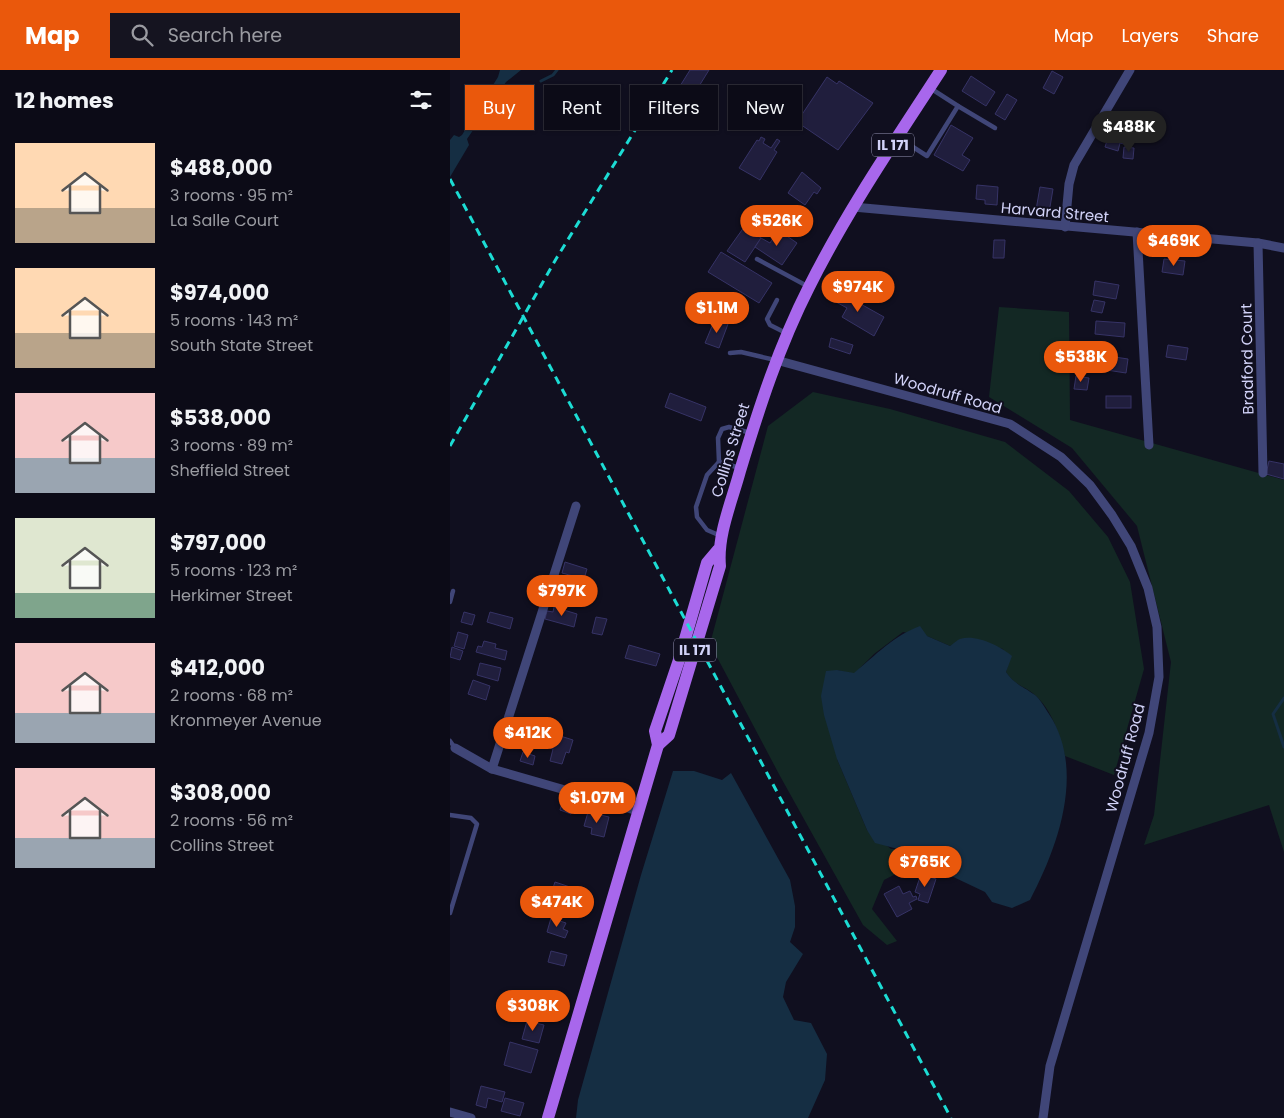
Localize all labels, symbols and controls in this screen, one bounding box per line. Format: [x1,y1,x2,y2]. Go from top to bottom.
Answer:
search box [110,13,460,58]
text: Map [25,19,80,52]
icon: search [128,21,156,49]
text: Search here [168,22,282,49]
text: Map [1054,23,1094,48]
text: Layers [1122,23,1179,48]
text: Share [1207,23,1259,48]
chip: Buy [465,85,534,130]
chip: Rent [544,85,620,130]
chip: Filters [630,85,718,130]
chip: New [728,85,802,130]
text: 12 homes [15,86,114,115]
icon: filters [407,86,435,114]
pin: $488K [1094,111,1164,153]
text: $488K [1102,115,1156,138]
road number: IL 171 [872,134,914,156]
text: $488,000 [170,153,272,182]
icon: home [55,163,115,223]
text: 3 rooms · 95 m² [170,184,293,207]
street label: Harvard Street [1000,197,1110,227]
pin: $526K [742,204,812,247]
text: La Salle Court [170,209,279,232]
text: $526K [751,209,803,232]
pin: $469K [1139,224,1209,267]
text: $469K [1148,229,1200,252]
pin: $974K [823,270,893,313]
text: $974K [833,275,883,298]
text: $974,000 [170,278,269,307]
icon: home [55,288,115,348]
pin: $1.1M [682,292,752,334]
text: $1.1M [696,296,738,319]
street label: Bradford Court [1236,303,1258,415]
text: 5 rooms · 143 m² [170,309,298,332]
text: South State Street [170,334,313,357]
pin: $538K [1046,340,1116,383]
text: $538K [1055,345,1107,368]
street label: Woodruff Road [891,367,1005,419]
street label: Collins Street [706,400,754,500]
text: $538,000 [170,403,271,432]
icon: home [55,413,115,473]
text: 3 rooms · 89 m² [170,434,293,457]
text: Sheffield Street [170,459,290,482]
text: $797,000 [170,528,266,557]
icon: home [55,538,115,598]
text: 5 rooms · 123 m² [170,559,297,582]
pin: $797K [527,574,597,617]
text: $797K [538,579,586,602]
text: Herkimer Street [170,584,293,607]
road number: IL 171 [674,638,716,662]
text: $412,000 [170,653,265,682]
icon: home [55,663,115,723]
text: 2 rooms · 68 m² [170,684,293,707]
street label: Woodruff Road [1100,701,1150,815]
text: Kronmeyer Avenue [170,709,322,732]
pin: $412K [493,716,563,759]
text: $412K [504,721,552,744]
text: $308,000 [170,778,271,807]
pin: $1.07M [556,782,638,824]
text: $1.07M [570,786,624,809]
icon: home [55,788,115,848]
text: 2 rooms · 56 m² [170,809,293,832]
text: Collins Street [170,834,274,857]
pin: $765K [890,846,960,888]
text: $765K [900,850,950,873]
pin: $474K [522,886,592,928]
text: $474K [531,890,583,913]
pin: $308K [498,990,568,1032]
text: $308K [507,994,559,1017]

